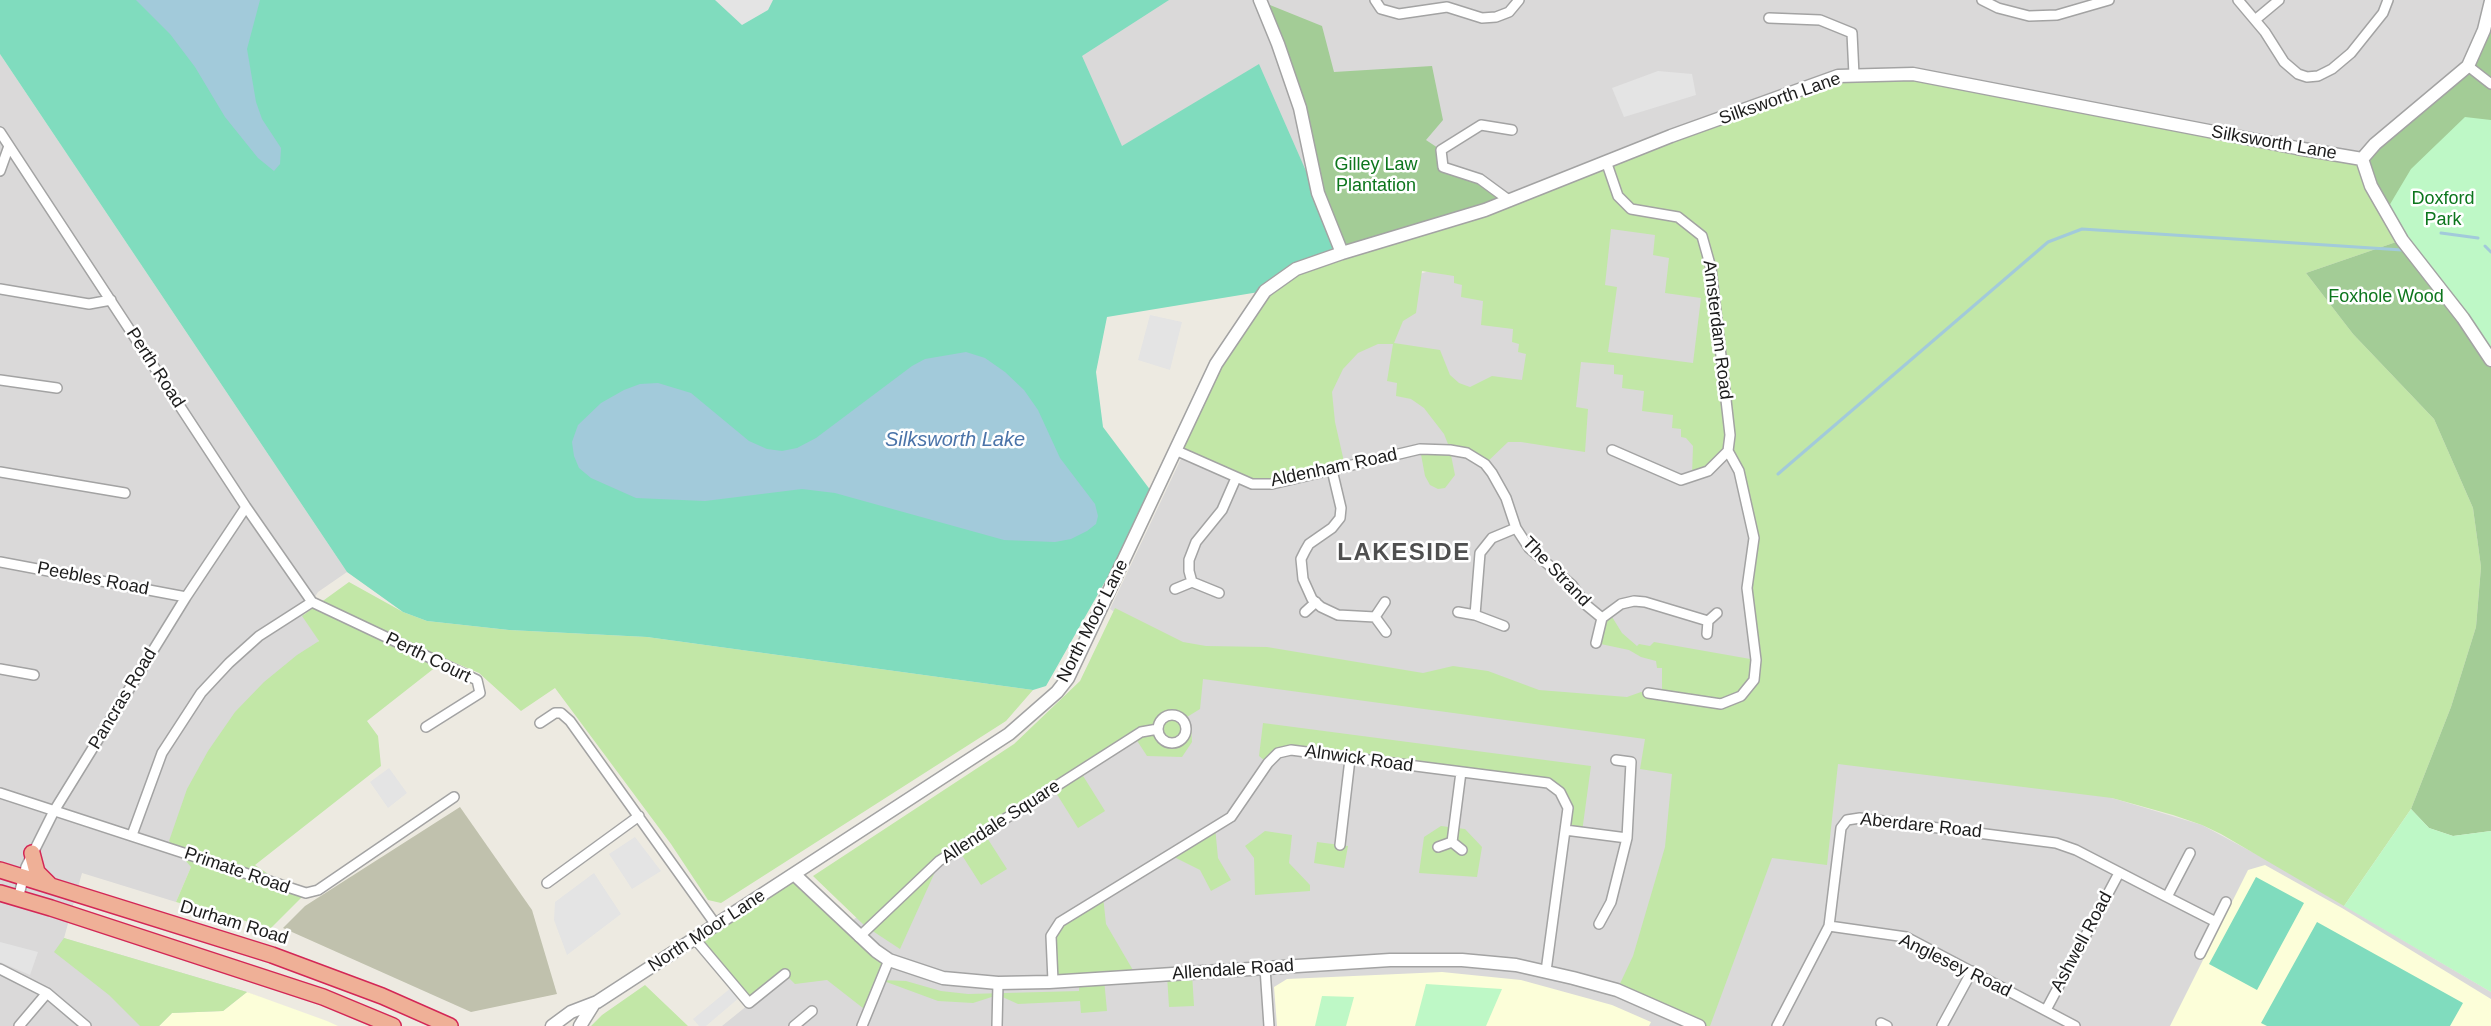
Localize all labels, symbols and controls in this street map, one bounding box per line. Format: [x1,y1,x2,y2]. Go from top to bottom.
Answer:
street label: Silksworth Lane [1716,68,1844,130]
street label: Silksworth Lane [2210,121,2338,165]
park label: Gilley Law Plantation [1334,154,1418,196]
park label: Doxford Park [2411,188,2475,230]
street label: Amsterdam Road [1698,259,1736,401]
park label: Foxhole Wood [2328,286,2444,308]
street label: Perth Road [121,324,189,412]
water label: Silksworth Lake [885,428,1025,452]
street label: Aldenham Road [1269,444,1399,492]
street label: The Strand [1517,532,1595,612]
district label: LAKESIDE [1337,539,1471,567]
street label: North Moor Lane [1053,556,1133,686]
street label: Peebles Road [35,558,151,600]
street label: Perth Court [382,628,474,688]
street label: Pancras Road [84,645,162,753]
street label: Alnwick Road [1304,741,1414,777]
street label: Allendale Square [938,776,1064,868]
street label: Aberdare Road [1859,809,1983,843]
street label: Primate Road [181,843,293,899]
street label: North Moor Lane [644,885,770,977]
street label: Ashwell Road [2047,888,2117,996]
street label: Durham Road [177,896,291,950]
street label: Anglesey Road [1895,930,2015,1002]
street label: Allendale Road [1171,955,1295,985]

